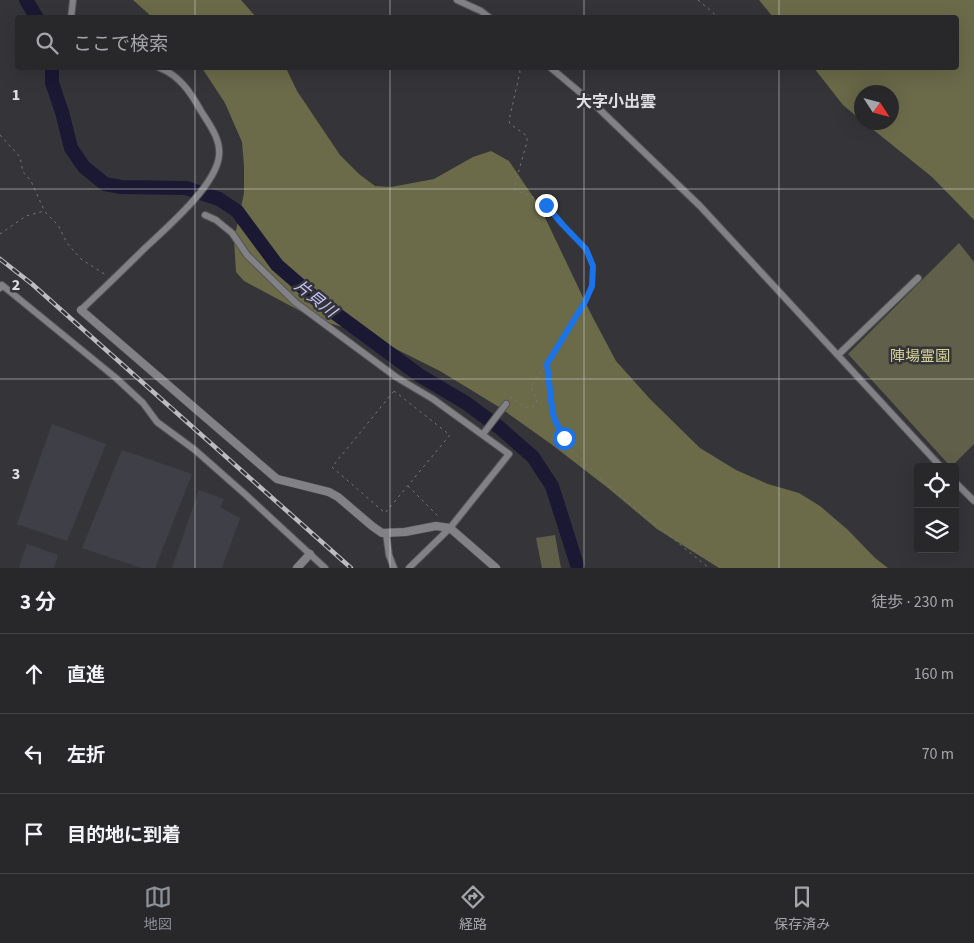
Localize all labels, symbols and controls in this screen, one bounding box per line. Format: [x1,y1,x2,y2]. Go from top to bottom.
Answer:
search box [15,15,959,70]
icon: search [33,29,61,57]
text: ここで検索 [73,31,168,58]
text: 1 [12,84,20,106]
north arrow [854,85,899,130]
district label: 大字小出雲 [576,91,656,113]
route end [535,194,558,217]
text: 2 [12,274,20,296]
water label: 片貝川 [290,275,342,324]
park label: 陣場霊園 [890,346,950,367]
route start [553,427,576,450]
text: 3 [12,463,20,485]
map controls [914,463,959,553]
button: locate [914,463,959,508]
button: layers [914,508,959,553]
text: 3 分 [20,587,56,617]
text: 徒歩 · 230 m [871,591,954,613]
icon: ahead [20,660,48,688]
text: 直進 [67,662,105,689]
text: 160 m [914,663,954,685]
icon: left [20,740,48,768]
text: 左折 [67,742,105,769]
text: 70 m [922,743,954,765]
icon: arrive [20,820,48,848]
text: 目的地に到着 [67,822,181,849]
tab: 地図 [144,883,172,935]
tab: 経路 [459,883,487,935]
tab: 保存済み [774,883,830,935]

